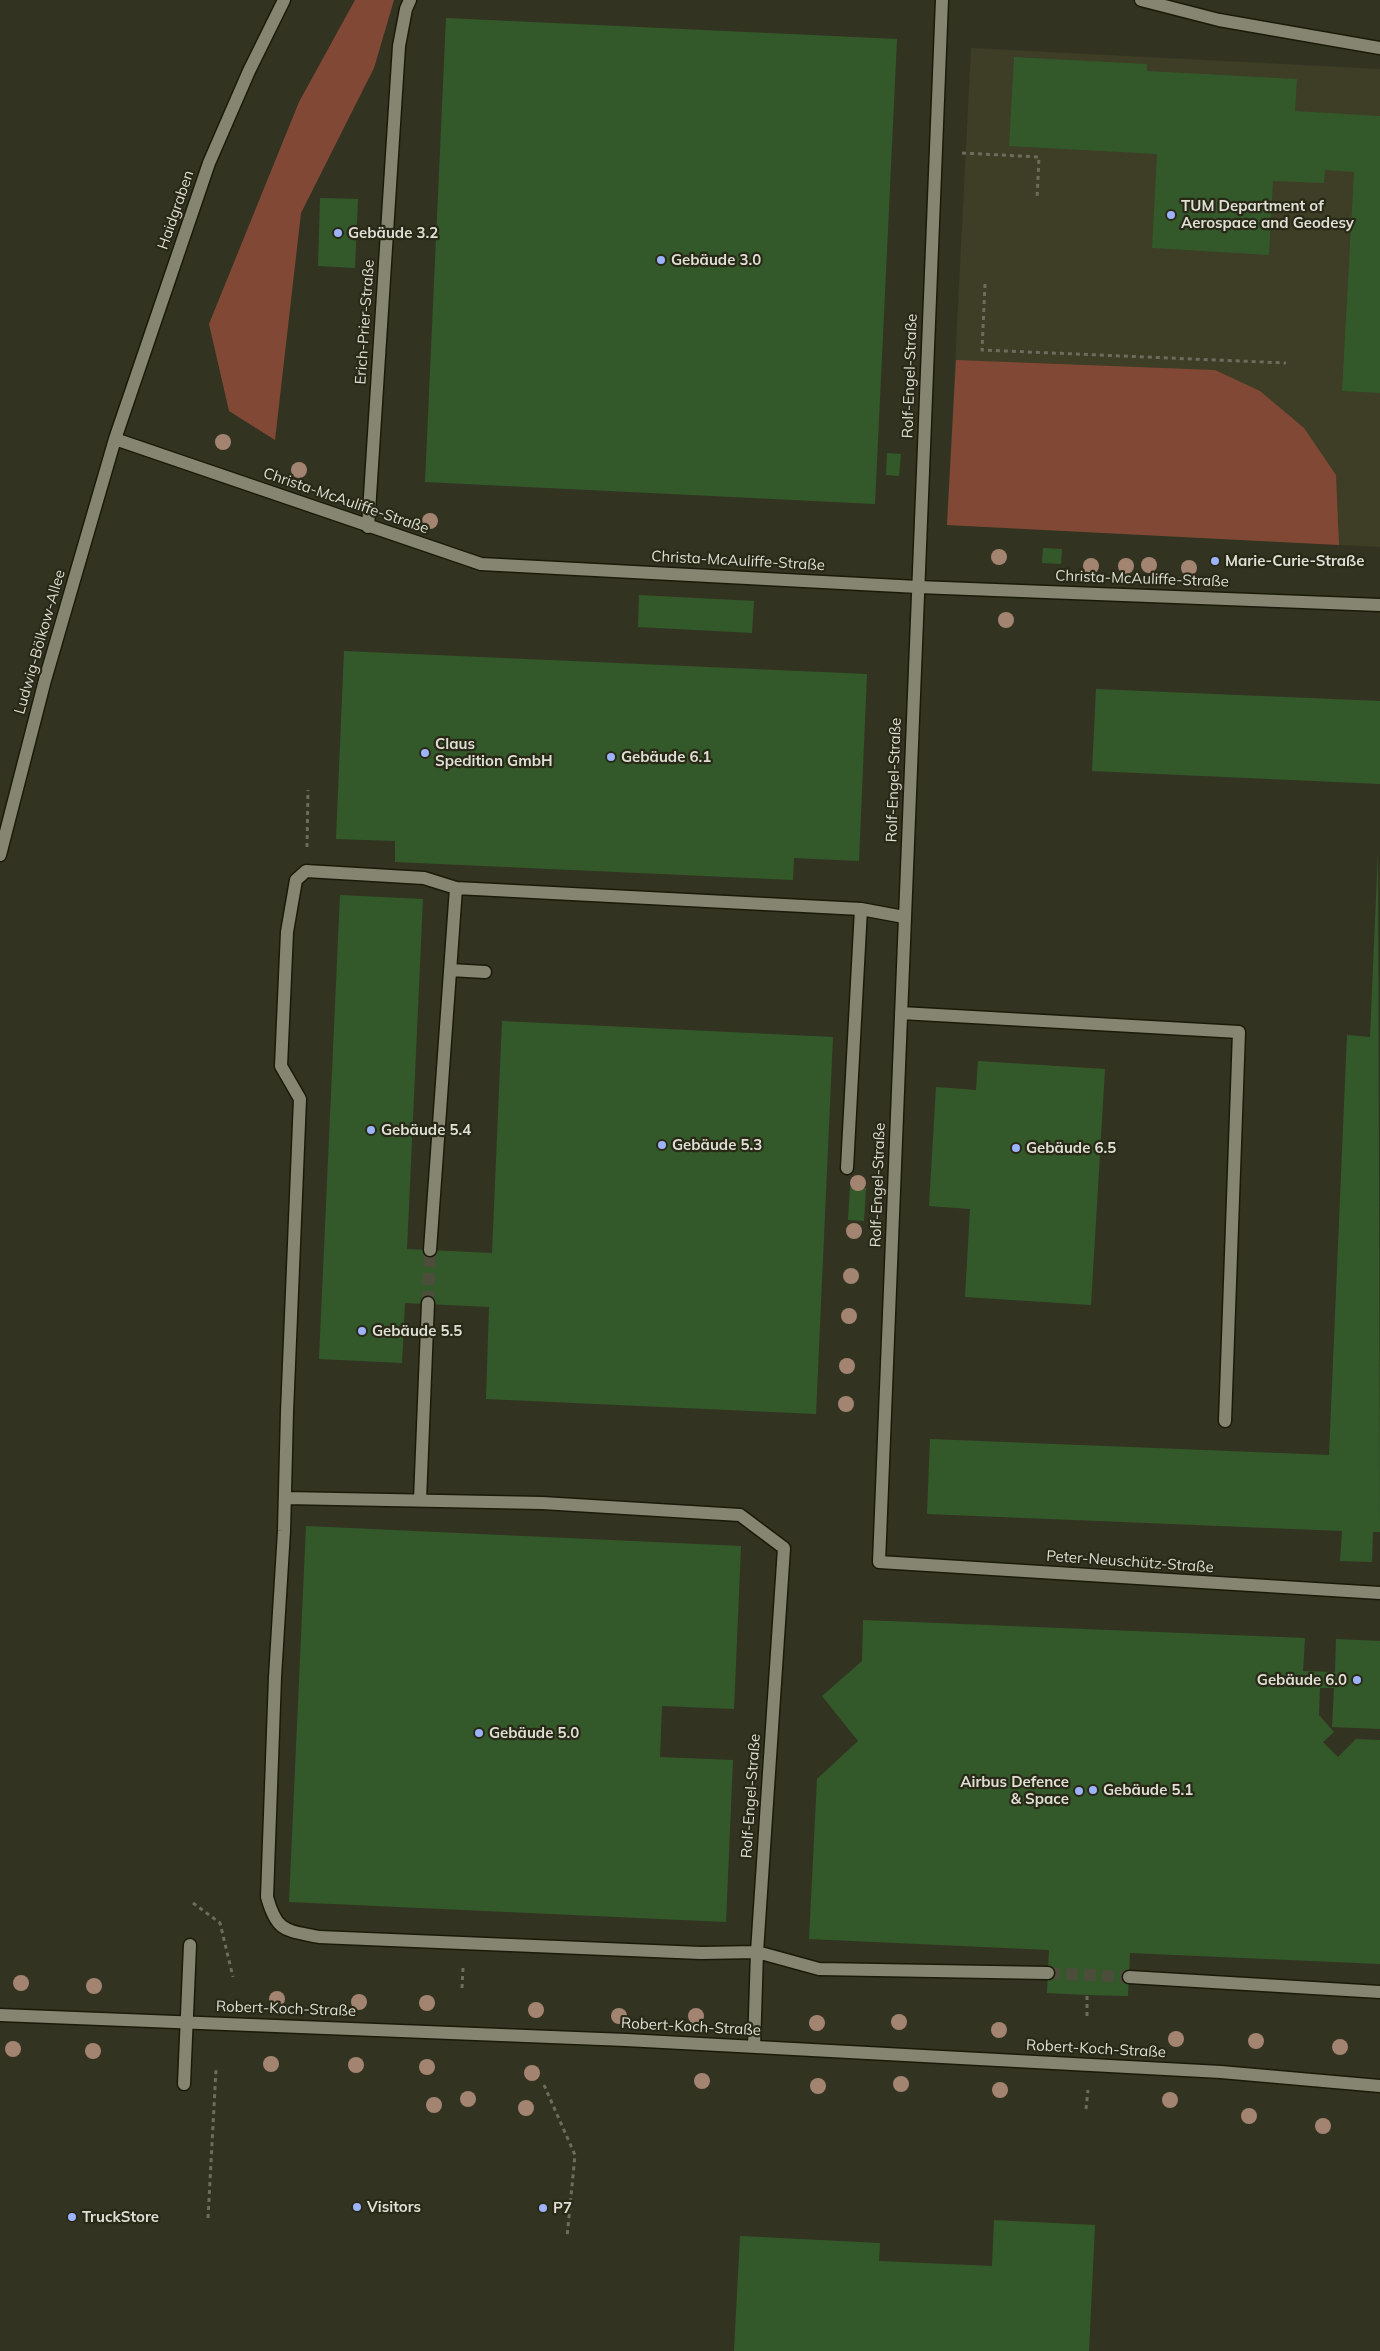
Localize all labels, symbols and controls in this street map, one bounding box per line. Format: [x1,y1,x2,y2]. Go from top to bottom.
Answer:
street label: Haidgraben [154,168,198,252]
place label: TUM Department of Aerospace and Geodesy [1181,197,1354,232]
marker: TUM Department of Aerospace and Geodesy [1165,209,1177,221]
place label: Gebäude 3.2 [348,224,438,242]
marker: Gebäude 3.2 [332,227,344,239]
place label: Gebäude 3.0 [671,251,761,269]
marker: Gebäude 3.0 [655,254,667,266]
street label: Erich-Prier-Straße [352,259,378,385]
street label: Rolf-Engel-Straße [899,313,921,439]
street label: Christa-McAuliffe-Straße [261,464,431,538]
street label: Christa-McAuliffe-Straße [651,547,825,575]
place label: Marie-Curie-Straße [1225,552,1364,570]
marker: Marie-Curie-Straße [1209,555,1221,567]
street label: Christa-McAuliffe-Straße [1055,567,1229,591]
street label: Ludwig-Bölkow-Allee [11,568,69,716]
street label: Rolf-Engel-Straße [883,717,905,843]
place label: Claus Spedition GmbH [435,735,553,770]
marker: Claus Spedition GmbH [419,747,431,759]
place label: Gebäude 6.1 [621,748,711,766]
marker: Gebäude 6.1 [605,751,617,763]
place label: Gebäude 5.4 [381,1121,471,1139]
street label: Rolf-Engel-Straße [867,1122,889,1248]
marker: Gebäude 5.4 [365,1124,377,1136]
place label: Gebäude 5.3 [672,1136,762,1154]
marker: Gebäude 5.3 [656,1139,668,1151]
place label: Gebäude 6.5 [1026,1139,1116,1157]
marker: Gebäude 6.5 [1010,1142,1022,1154]
place label: Gebäude 5.5 [372,1322,462,1340]
marker: Gebäude 5.5 [356,1325,368,1337]
street label: Peter-Neuschütz-Straße [1046,1547,1214,1577]
place label: Gebäude 6.0 [1257,1671,1347,1689]
marker: Gebäude 6.0 [1351,1674,1363,1686]
place label: Gebäude 5.0 [489,1724,579,1742]
marker: Gebäude 5.0 [473,1727,485,1739]
street label: Rolf-Engel-Straße [738,1733,764,1859]
place label: Airbus Defence & Space [960,1773,1069,1808]
place label: Gebäude 5.1 [1103,1781,1193,1799]
marker: Gebäude 5.1 [1087,1784,1099,1796]
marker: Airbus Defence & Space [1073,1785,1085,1797]
street label: Robert-Koch-Straße [216,1998,356,2020]
street label: Robert-Koch-Straße [621,2014,761,2040]
street label: Robert-Koch-Straße [1026,2036,1166,2062]
place label: Visitors [367,2198,421,2216]
place label: P7 [553,2199,572,2217]
marker: Visitors [351,2201,363,2213]
marker: P7 [537,2202,549,2214]
place label: TruckStore [82,2208,159,2226]
marker: TruckStore [66,2211,78,2223]

